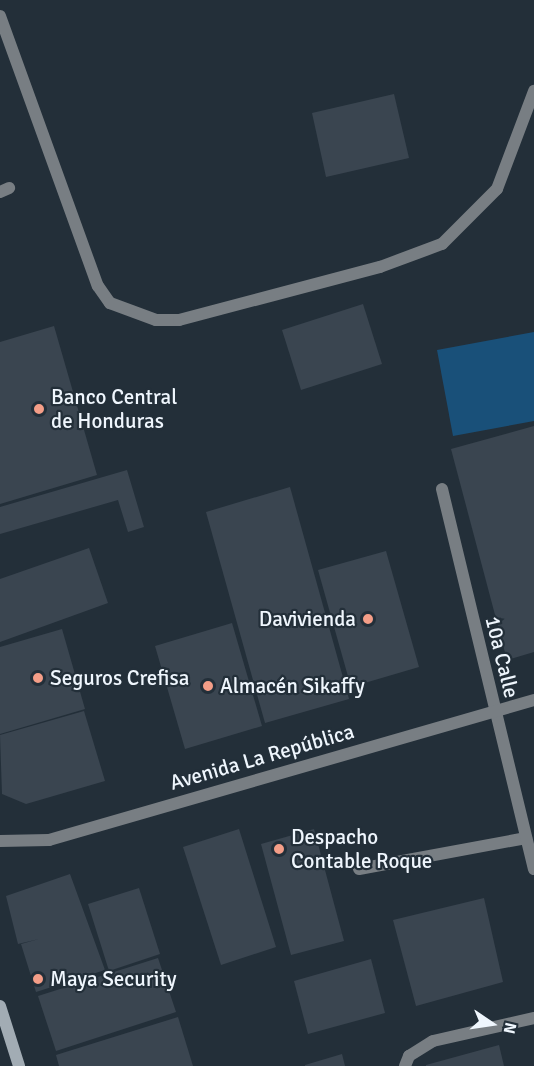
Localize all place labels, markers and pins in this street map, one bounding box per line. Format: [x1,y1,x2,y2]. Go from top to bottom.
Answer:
place label: Banco Central de Honduras [51,384,177,434]
marker: Banco Central de Honduras [32,402,46,416]
place label: Davivienda [259,606,356,632]
marker: Davivienda [361,612,375,626]
place label: Seguros Crefisa [50,665,189,691]
marker: Seguros Crefisa [31,671,45,685]
place label: Almacén Sikaffy [220,673,365,699]
marker: Almacén Sikaffy [201,679,215,693]
place label: Despacho Contable Roque [291,824,432,874]
marker: Despacho Contable Roque [272,842,286,856]
place label: Maya Security [50,966,177,992]
marker: Maya Security [31,972,45,986]

